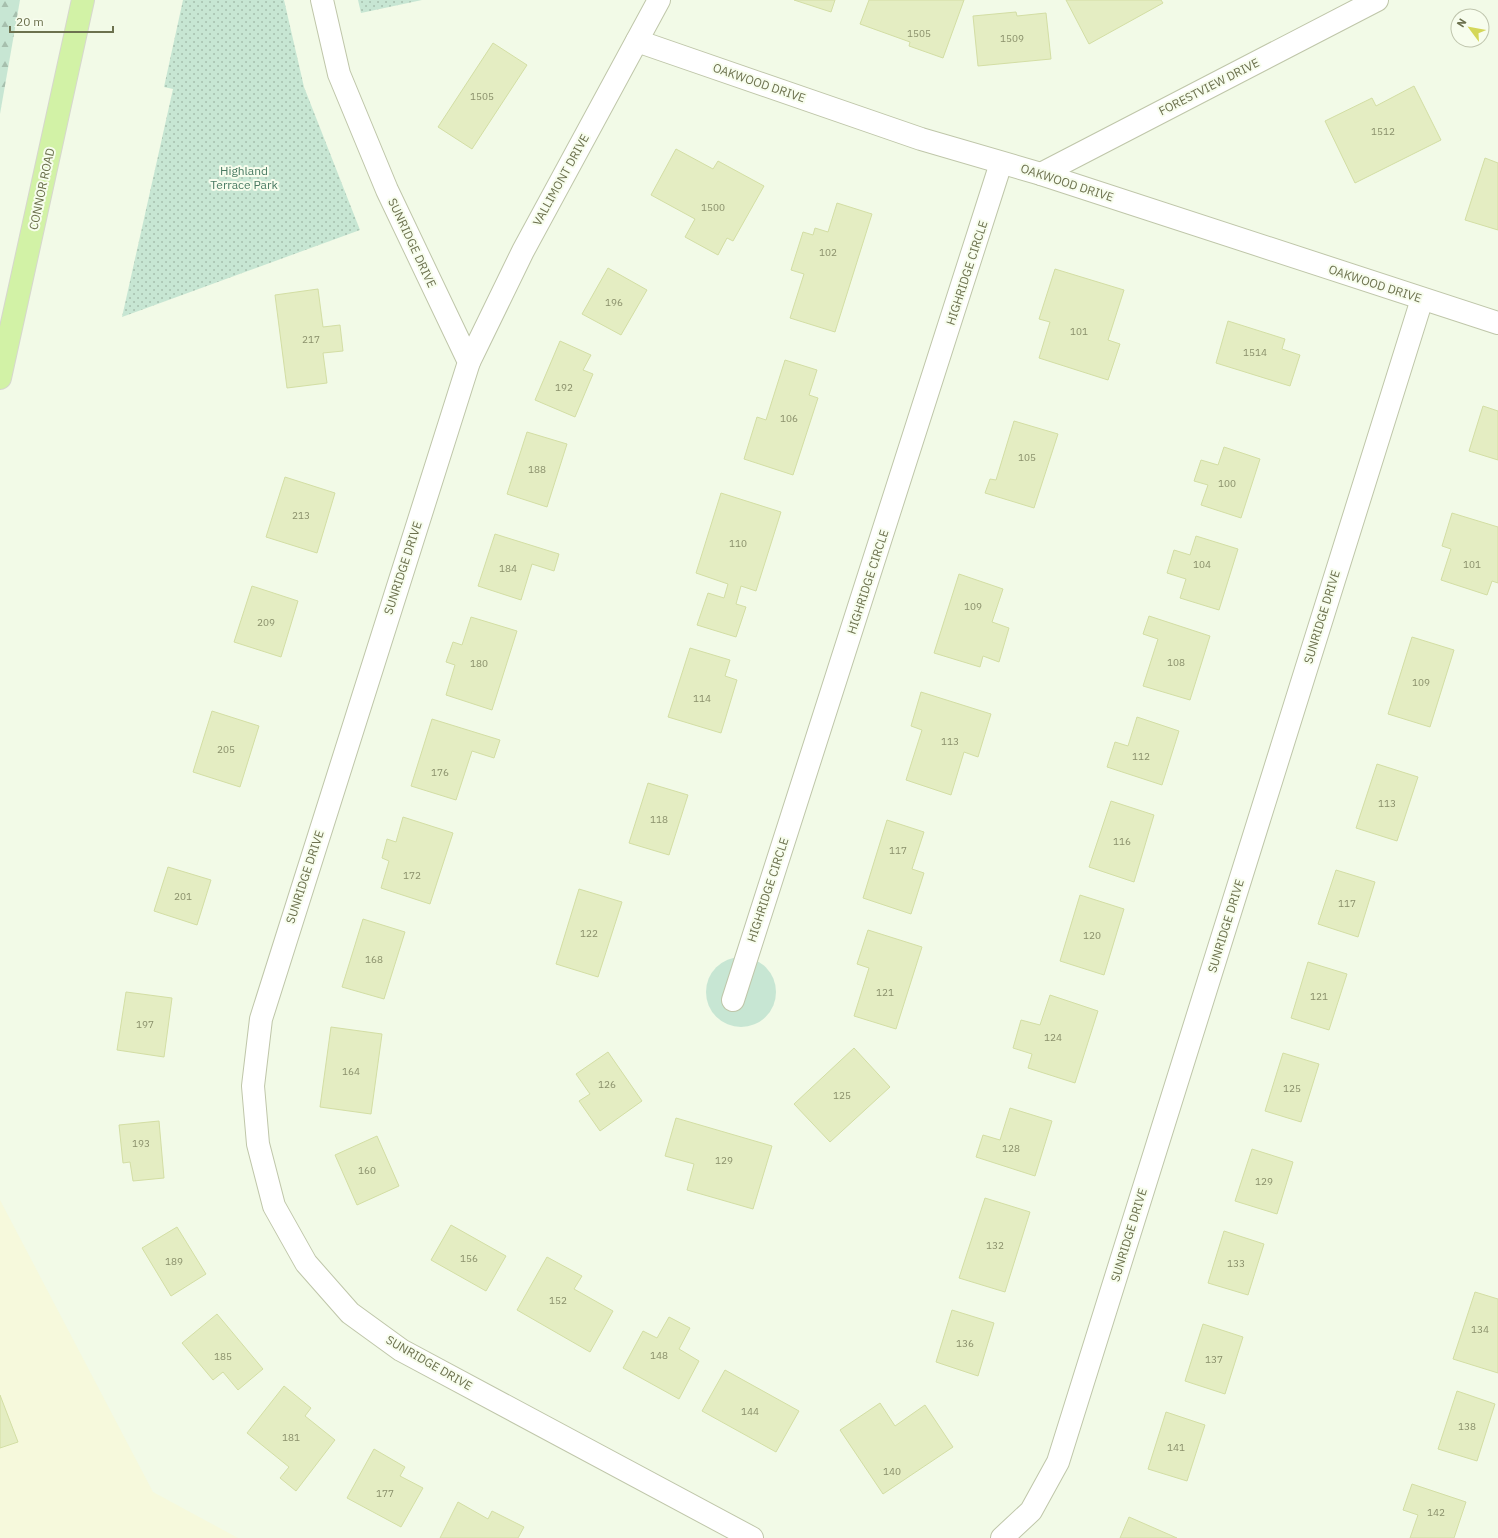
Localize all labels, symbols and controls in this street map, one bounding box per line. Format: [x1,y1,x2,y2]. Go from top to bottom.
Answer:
scale bar [10,8,113,34]
north arrow [1450,8,1490,48]
text: 20 m [16,14,44,29]
text: N [1453,16,1470,30]
house number: 1505 [907,27,931,40]
house number: 1509 [1000,32,1024,45]
street label: FORESTVIEW DRIVE [1156,55,1262,118]
street label: OAKWOOD DRIVE [711,60,807,105]
house number: 1505 [470,90,494,103]
house number: 1512 [1371,125,1395,138]
street label: VALLIMONT DRIVE [529,131,592,228]
street label: CONNOR ROAD [26,147,58,231]
street label: OAKWOOD DRIVE [1019,160,1116,205]
park label: Highland Terrace Park [210,163,278,192]
street label: SUNRIDGE DRIVE [385,196,440,290]
house number: 1500 [701,201,725,214]
street label: HIGHRIDGE CIRCLE [943,219,991,327]
house number: 102 [819,246,837,259]
street label: OAKWOOD DRIVE [1327,261,1424,306]
house number: 196 [605,296,623,309]
house number: 101 [1070,325,1088,338]
house number: 217 [302,333,320,346]
house number: 1514 [1243,346,1267,359]
house number: 192 [555,381,573,394]
house number: 106 [780,412,798,425]
house number: 105 [1018,451,1036,464]
house number: 188 [528,463,546,476]
house number: 100 [1218,477,1236,490]
house number: 213 [292,509,310,522]
street label: SUNRIDGE DRIVE [380,519,425,616]
street label: HIGHRIDGE CIRCLE [844,528,892,636]
house number: 110 [729,537,747,550]
house number: 104 [1193,558,1211,571]
house number: 101 [1463,558,1481,571]
house number: 184 [499,562,517,575]
street label: SUNRIDGE DRIVE [1300,568,1343,665]
house number: 109 [964,600,982,613]
house number: 209 [257,616,275,629]
house number: 108 [1167,656,1185,669]
house number: 180 [470,657,488,670]
house number: 109 [1412,676,1430,689]
house number: 114 [693,692,711,705]
house number: 113 [941,735,959,748]
house number: 205 [217,743,235,756]
house number: 112 [1132,750,1150,763]
house number: 176 [431,766,449,779]
house number: 113 [1378,797,1396,810]
house number: 118 [650,813,668,826]
street label: SUNRIDGE DRIVE [282,828,327,925]
house number: 116 [1113,835,1131,848]
street label: HIGHRIDGE CIRCLE [744,836,792,944]
house number: 117 [889,844,907,857]
house number: 172 [403,869,421,882]
street label: SUNRIDGE DRIVE [1204,877,1247,974]
house number: 201 [174,890,192,903]
house number: 117 [1338,897,1356,910]
house number: 122 [580,927,598,940]
house number: 120 [1083,929,1101,942]
house number: 168 [365,953,383,966]
house number: 121 [876,986,894,999]
house number: 121 [1310,990,1328,1003]
house number: 197 [136,1018,154,1031]
house number: 124 [1044,1031,1062,1044]
house number: 164 [342,1065,360,1078]
house number: 126 [598,1078,616,1091]
house number: 125 [1283,1082,1301,1095]
house number: 125 [833,1089,851,1102]
house number: 193 [132,1137,150,1150]
house number: 128 [1002,1142,1020,1155]
house number: 129 [715,1154,733,1167]
house number: 160 [358,1164,376,1177]
house number: 129 [1255,1175,1273,1188]
street label: SUNRIDGE DRIVE [1107,1186,1150,1283]
house number: 132 [986,1239,1004,1252]
house number: 156 [460,1252,478,1265]
house number: 189 [165,1255,183,1268]
house number: 133 [1227,1257,1245,1270]
house number: 152 [549,1294,567,1307]
house number: 134 [1471,1323,1489,1336]
street label: SUNRIDGE DRIVE [383,1332,475,1393]
house number: 136 [956,1337,974,1350]
house number: 148 [650,1349,668,1362]
house number: 185 [214,1350,232,1363]
house number: 137 [1205,1353,1223,1366]
house number: 144 [741,1405,759,1418]
house number: 138 [1458,1420,1476,1433]
house number: 181 [282,1431,300,1444]
house number: 141 [1167,1441,1185,1454]
house number: 140 [883,1465,901,1478]
house number: 177 [376,1487,394,1500]
house number: 142 [1427,1506,1445,1519]

